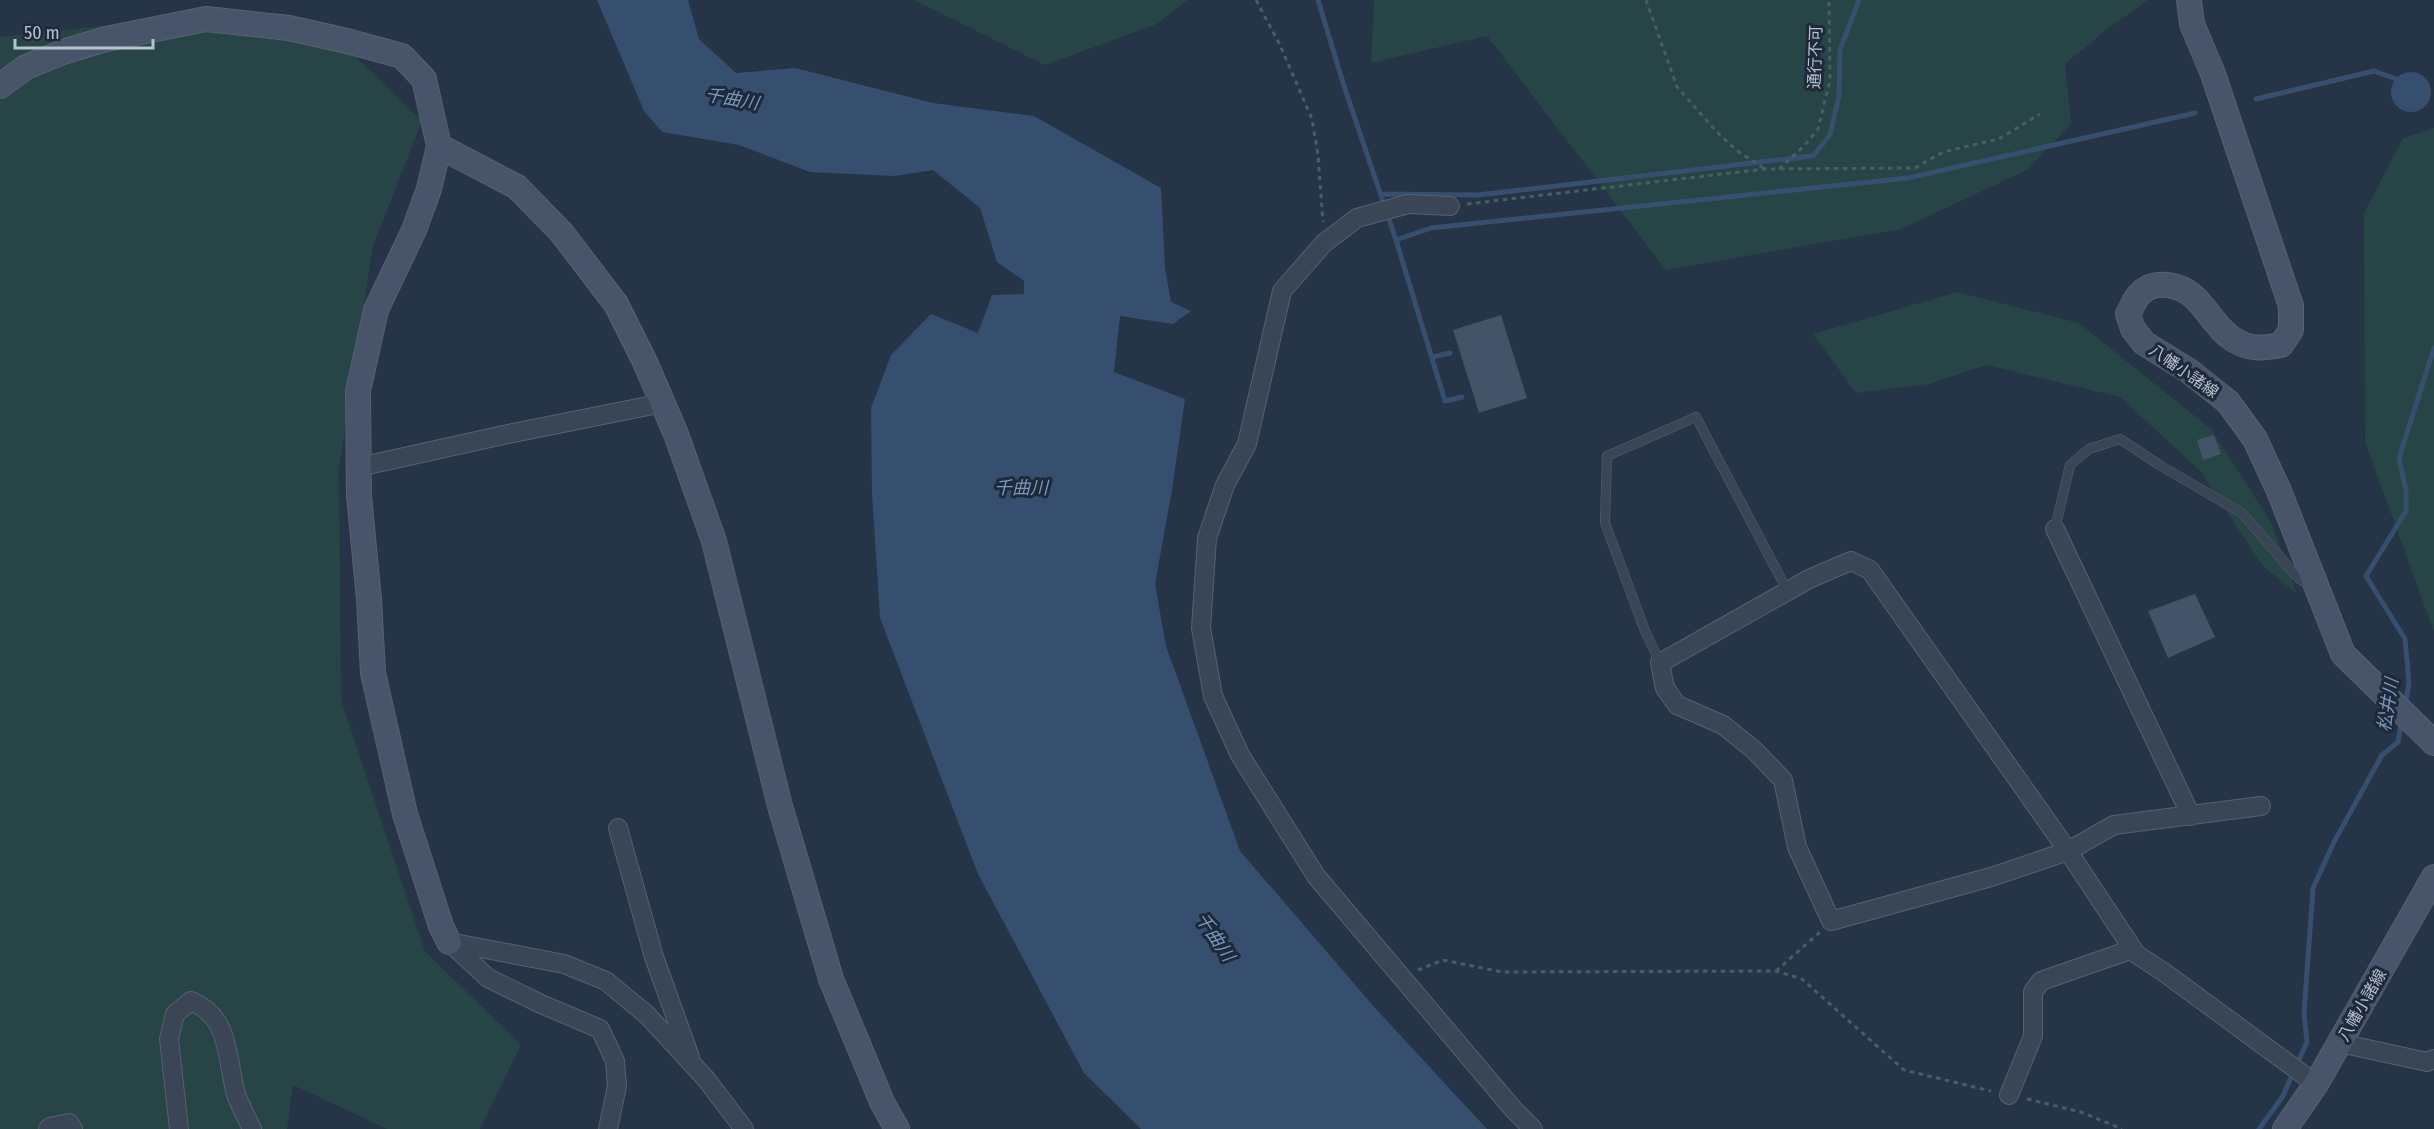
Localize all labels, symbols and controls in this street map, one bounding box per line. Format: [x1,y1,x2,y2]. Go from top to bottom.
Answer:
scale bar [15,12,153,50]
text: 50 m [24,22,60,44]
street label: 通行不可 [1804,25,1826,89]
water label: 千曲川 [704,83,762,115]
street label: 八幡小諸線 [2146,340,2222,402]
water label: 千曲川 [994,477,1050,499]
water label: 松井川 [2373,675,2403,733]
water label: 千曲川 [1191,908,1240,967]
street label: 八幡小諸線 [2334,966,2390,1044]

